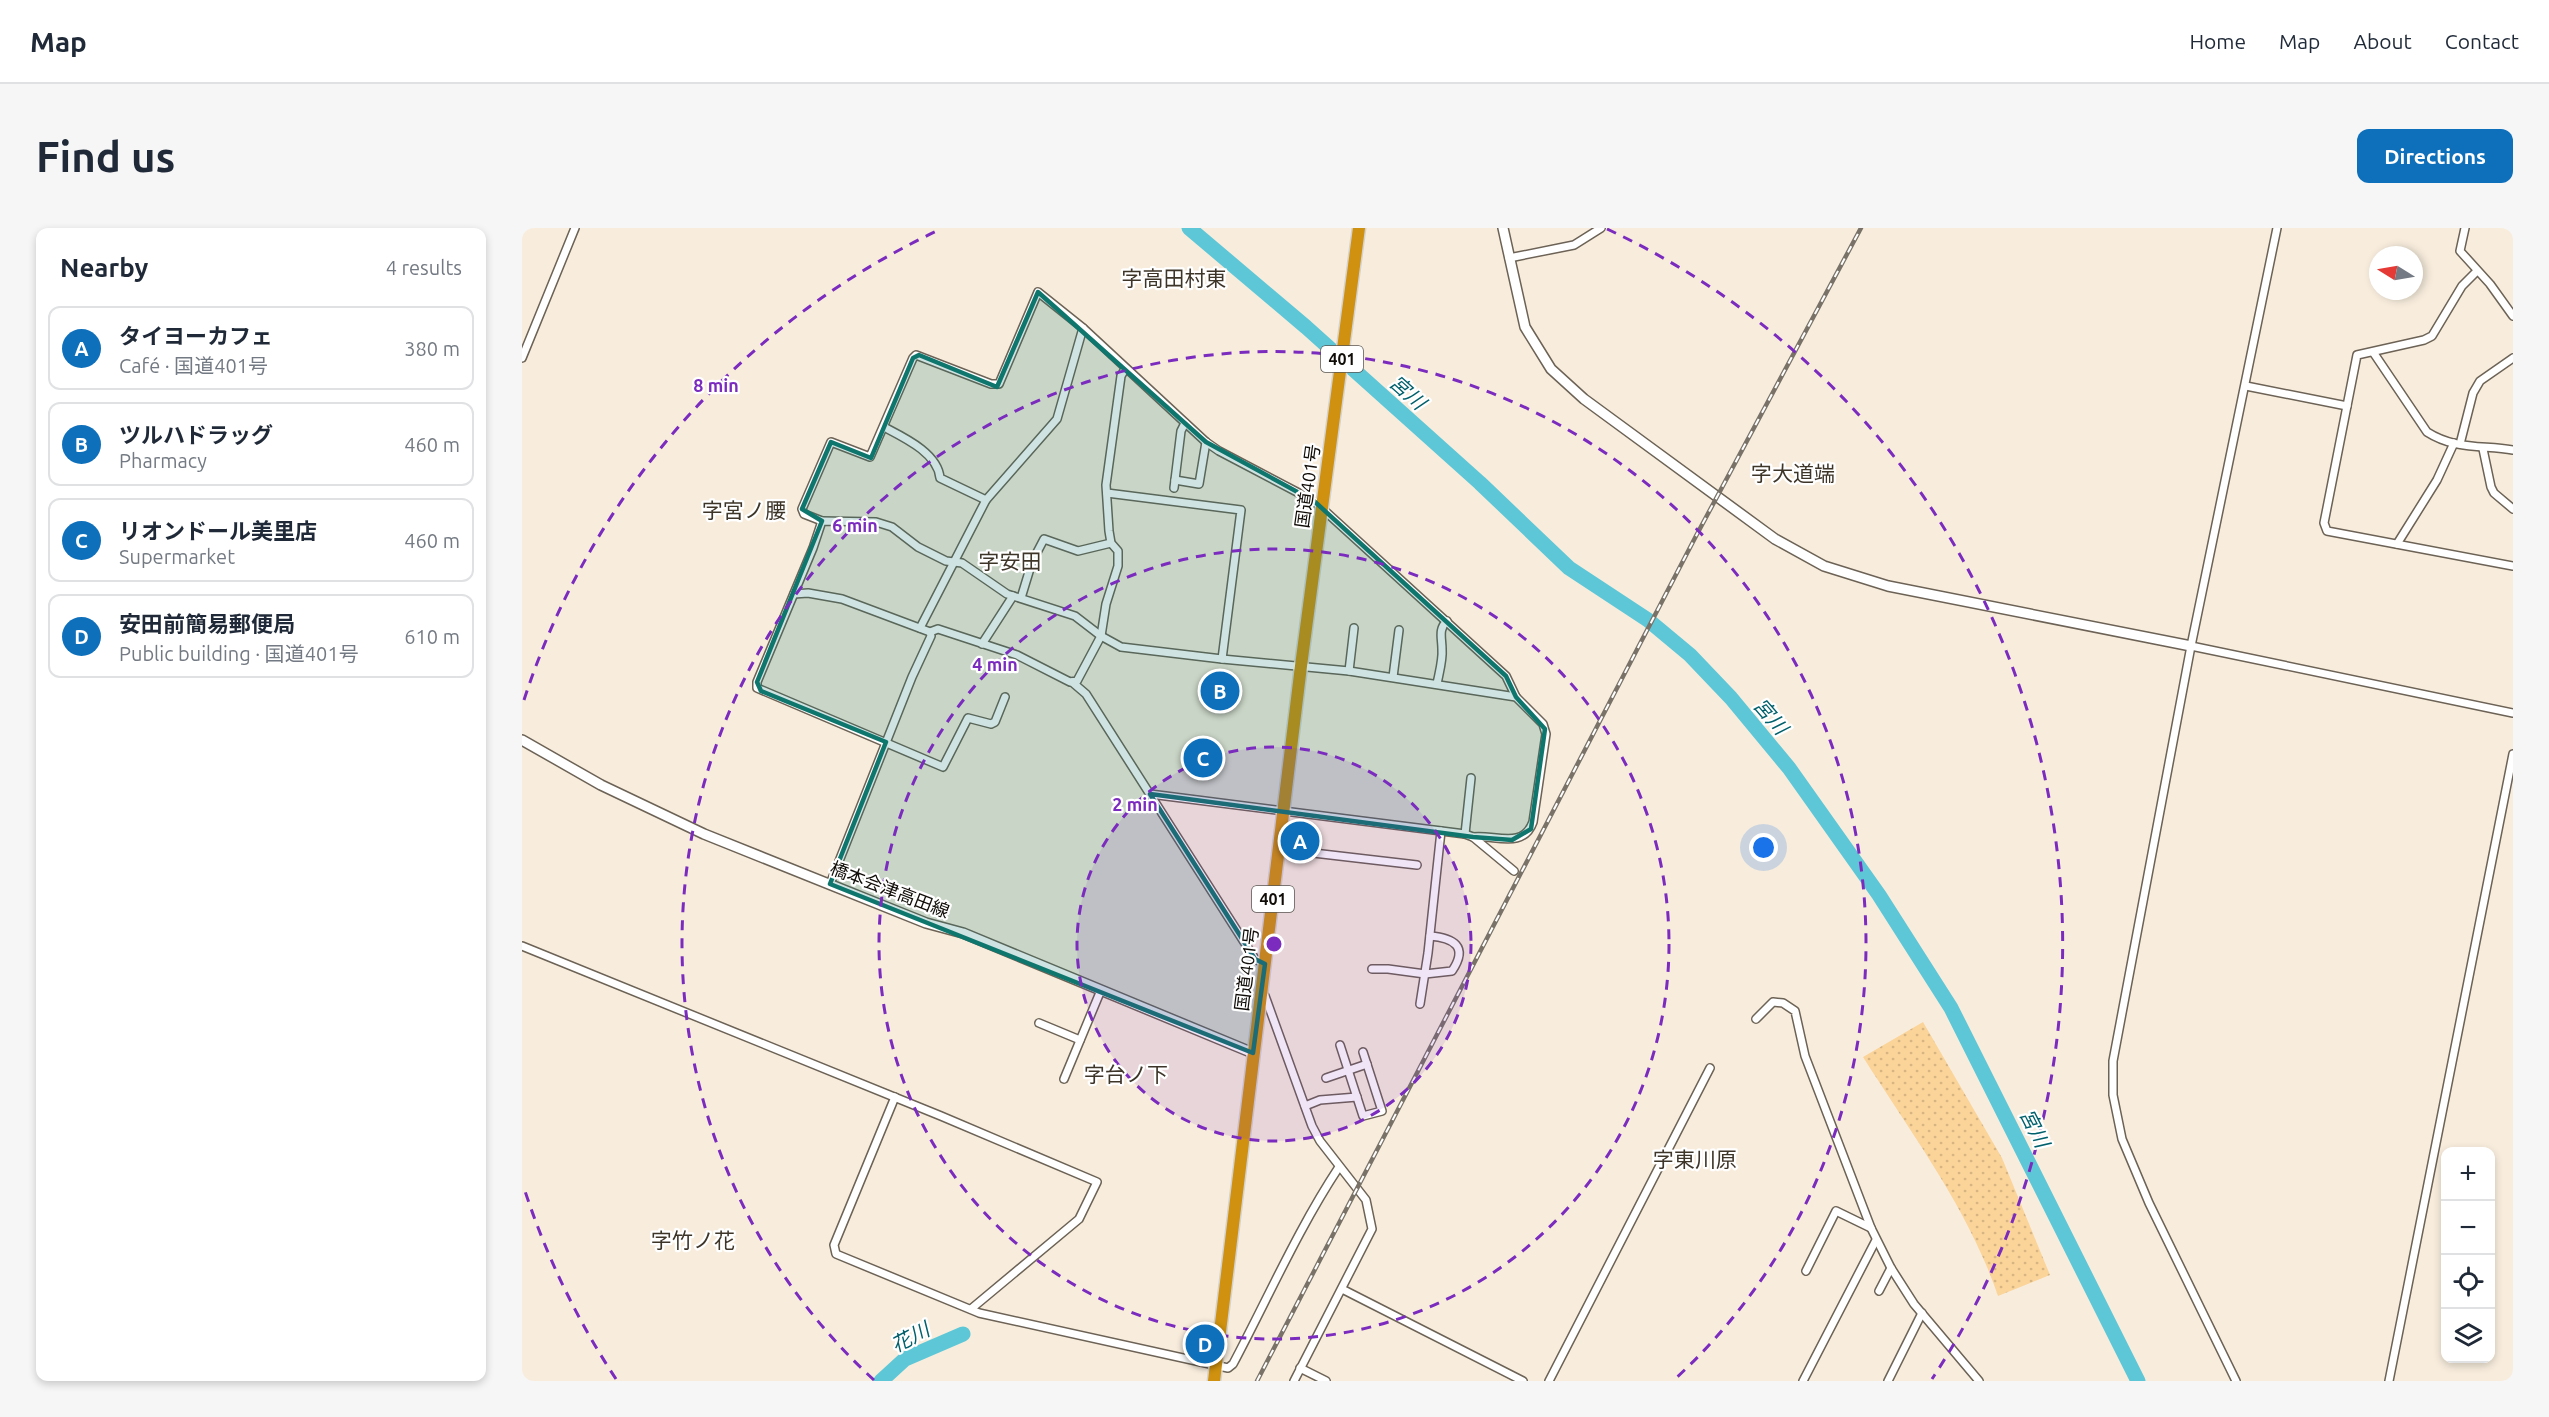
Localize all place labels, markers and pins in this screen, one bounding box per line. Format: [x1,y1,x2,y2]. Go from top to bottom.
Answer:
pin: B [1200,668,1240,714]
pin: C [1184,736,1222,780]
pin: A [1280,818,1320,864]
centre of rings [1264,934,1284,954]
pin: D [1186,1322,1224,1366]

